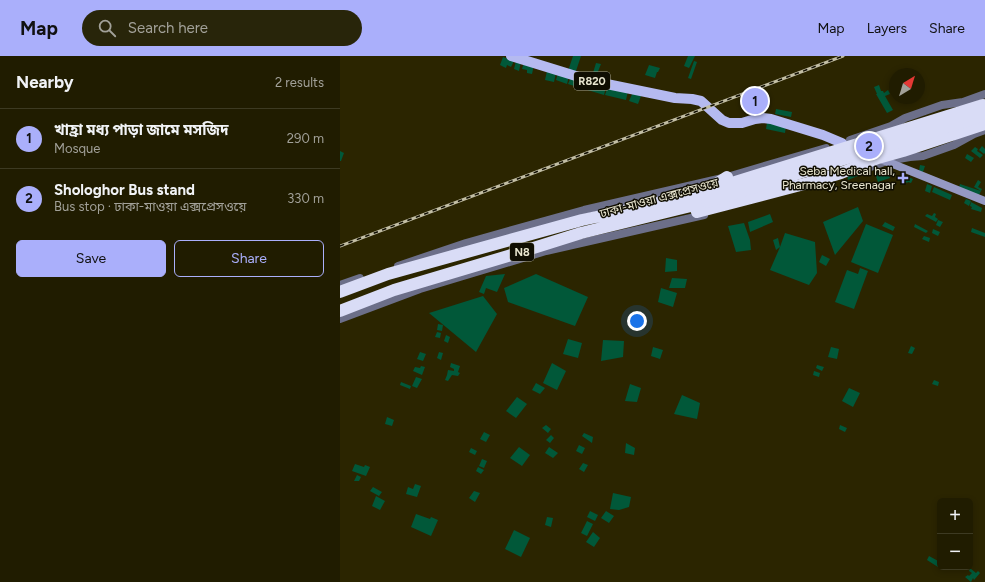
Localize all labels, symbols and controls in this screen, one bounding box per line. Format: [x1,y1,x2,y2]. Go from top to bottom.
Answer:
search box [82,10,362,46]
text: Map [20,17,58,40]
icon: search [96,17,118,39]
text: Search here [128,19,208,37]
text: Map [817,20,845,37]
text: Layers [867,20,907,37]
text: Share [929,20,965,37]
north arrow [889,68,925,104]
text: Nearby [16,72,74,92]
road number: R820 [574,72,610,90]
text: 2 results [275,75,324,90]
pin: 1 [742,86,768,116]
text: খাহ্রা মধ্য পাড়া জামে মসজিদ [54,121,228,139]
text: 1 [26,131,32,146]
text: 290 m [287,131,324,146]
pin: 2 [856,131,882,161]
text: Mosque [54,141,100,156]
place label: Seba Medical hall, Pharmacy, Sreenagar [782,164,895,192]
marker: Seba Medical hall, Pharmacy, Sreenagar [898,173,908,183]
street label: ঢাকা-মাওয়া এক্সপ্রেসওয়ে [597,175,720,221]
text: Shologhor Bus stand [54,181,195,199]
text: 2 [25,191,33,206]
text: 330 m [287,191,324,206]
text: Bus stop · ঢাকা-মাওয়া এক্সপ্রেসওয়ে [54,199,246,214]
button: Save [16,240,166,277]
button: Share [174,240,324,277]
road number: N8 [510,243,534,261]
your location [627,311,647,331]
map controls [937,498,973,570]
button: + [937,498,973,534]
button: − [937,534,973,570]

